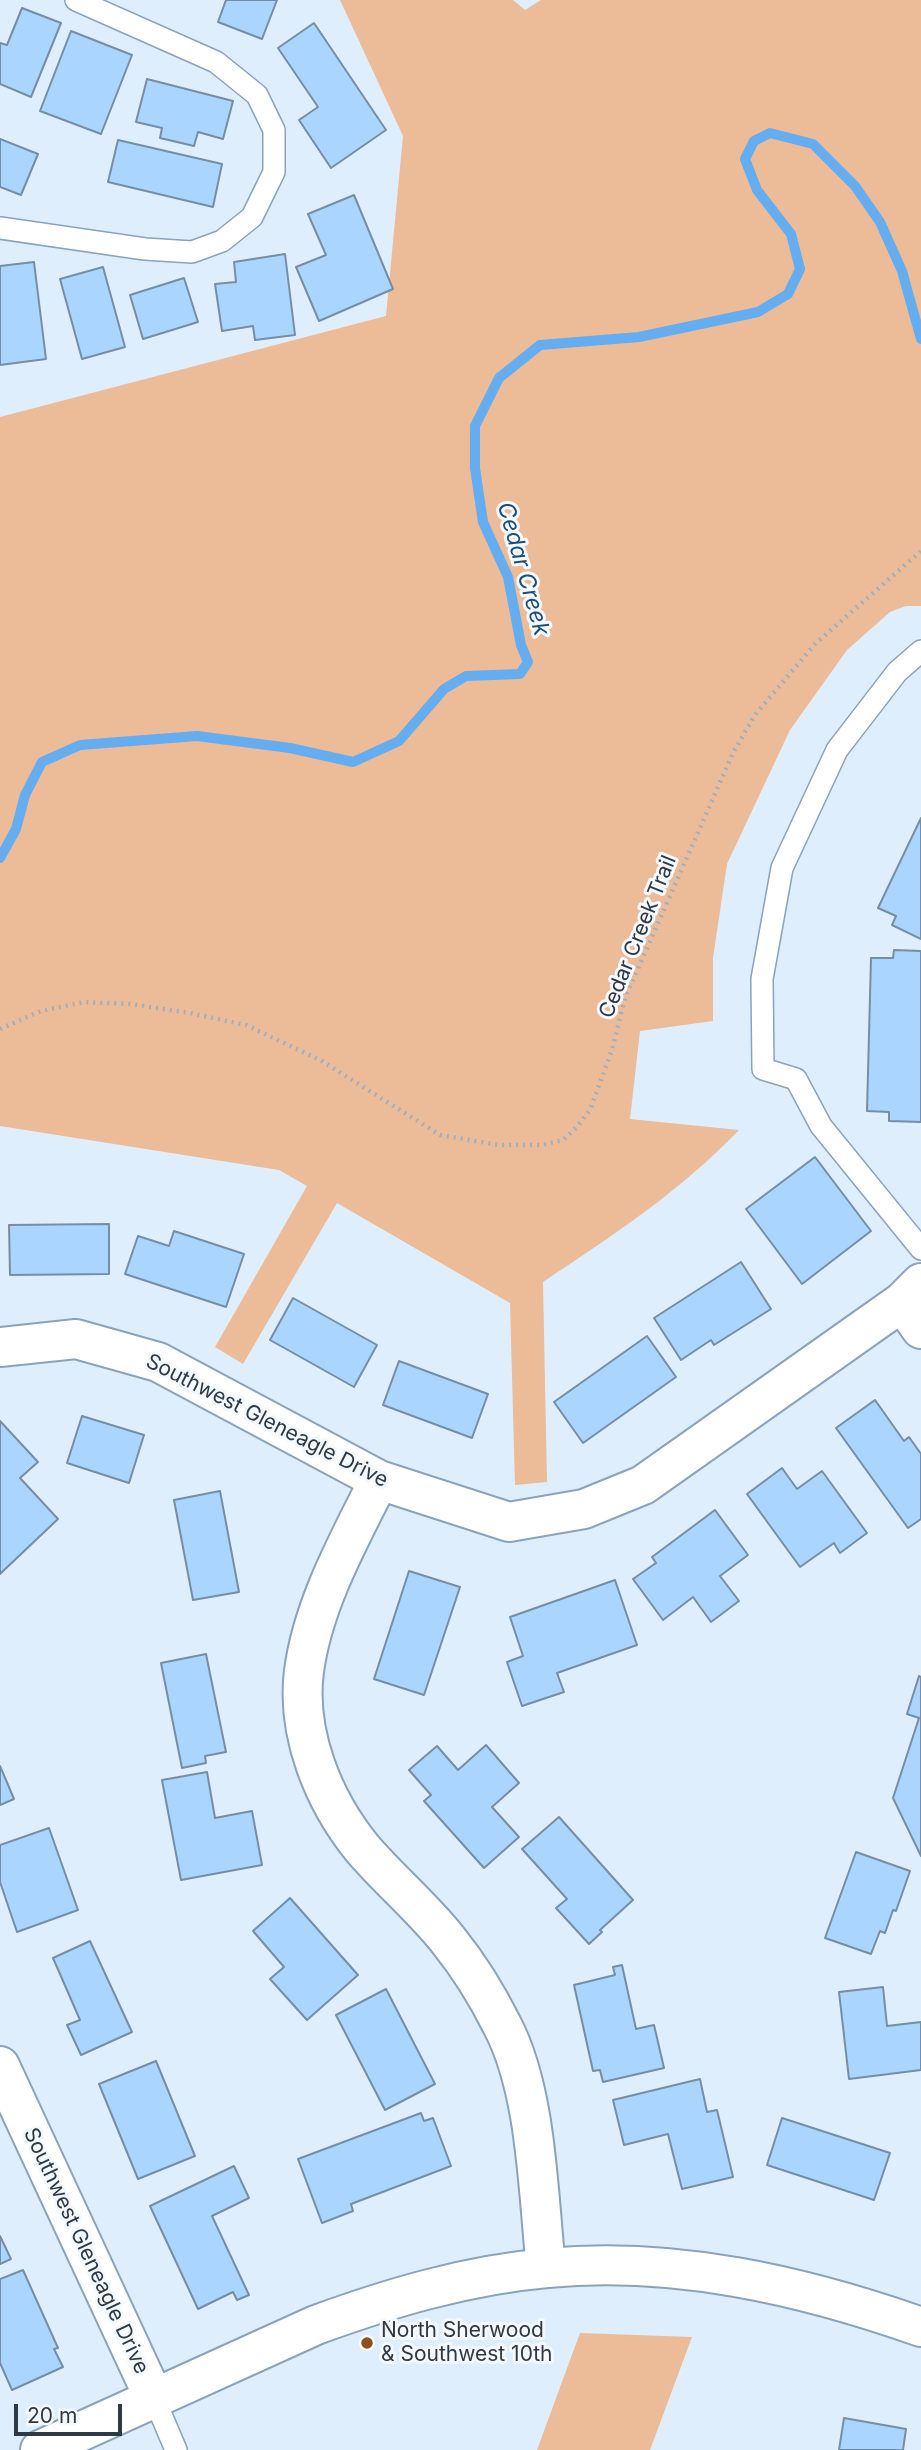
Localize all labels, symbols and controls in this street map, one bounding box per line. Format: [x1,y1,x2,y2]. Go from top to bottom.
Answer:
water label: Cedar Creek [491,499,555,639]
street label: Cedar Creek Trail [594,852,682,1022]
street label: Southwest Gleneagle Drive [142,1349,392,1493]
street label: Southwest Gleneagle Drive [18,2124,154,2378]
place label: North Sherwood & Southwest 10th [381,2318,552,2368]
marker: North Sherwood & Southwest 10th [359,2335,375,2351]
scale bar [18,2390,126,2434]
text: 20 m [27,2403,77,2428]

